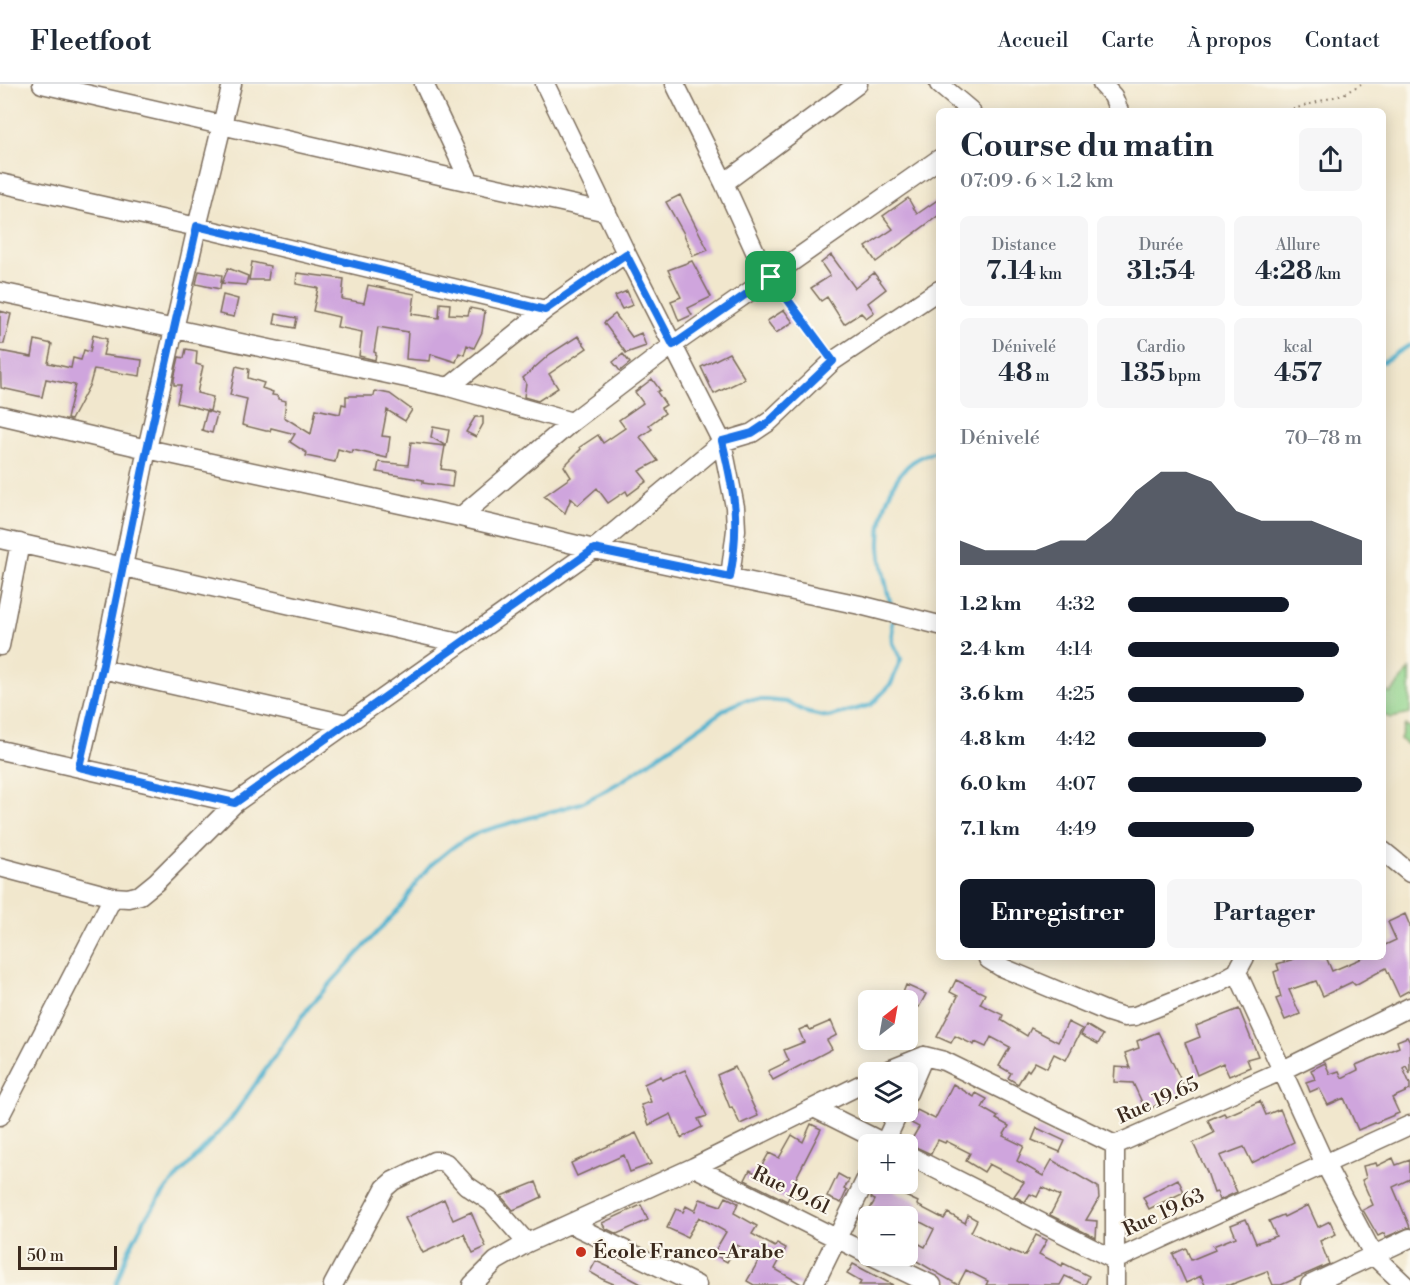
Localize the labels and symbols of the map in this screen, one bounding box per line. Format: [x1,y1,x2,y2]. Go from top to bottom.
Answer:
pin [745,251,796,302]
north arrow [858,990,918,1050]
street label: Rue 19.65 [1113,1072,1203,1130]
street label: Rue 19.61 [748,1161,835,1221]
street label: Rue 19.63 [1119,1183,1209,1243]
place label: École Franco-Arabe [593,1239,784,1265]
scale bar [18,1243,117,1270]
marker: École Franco-Arabe [574,1245,588,1259]

